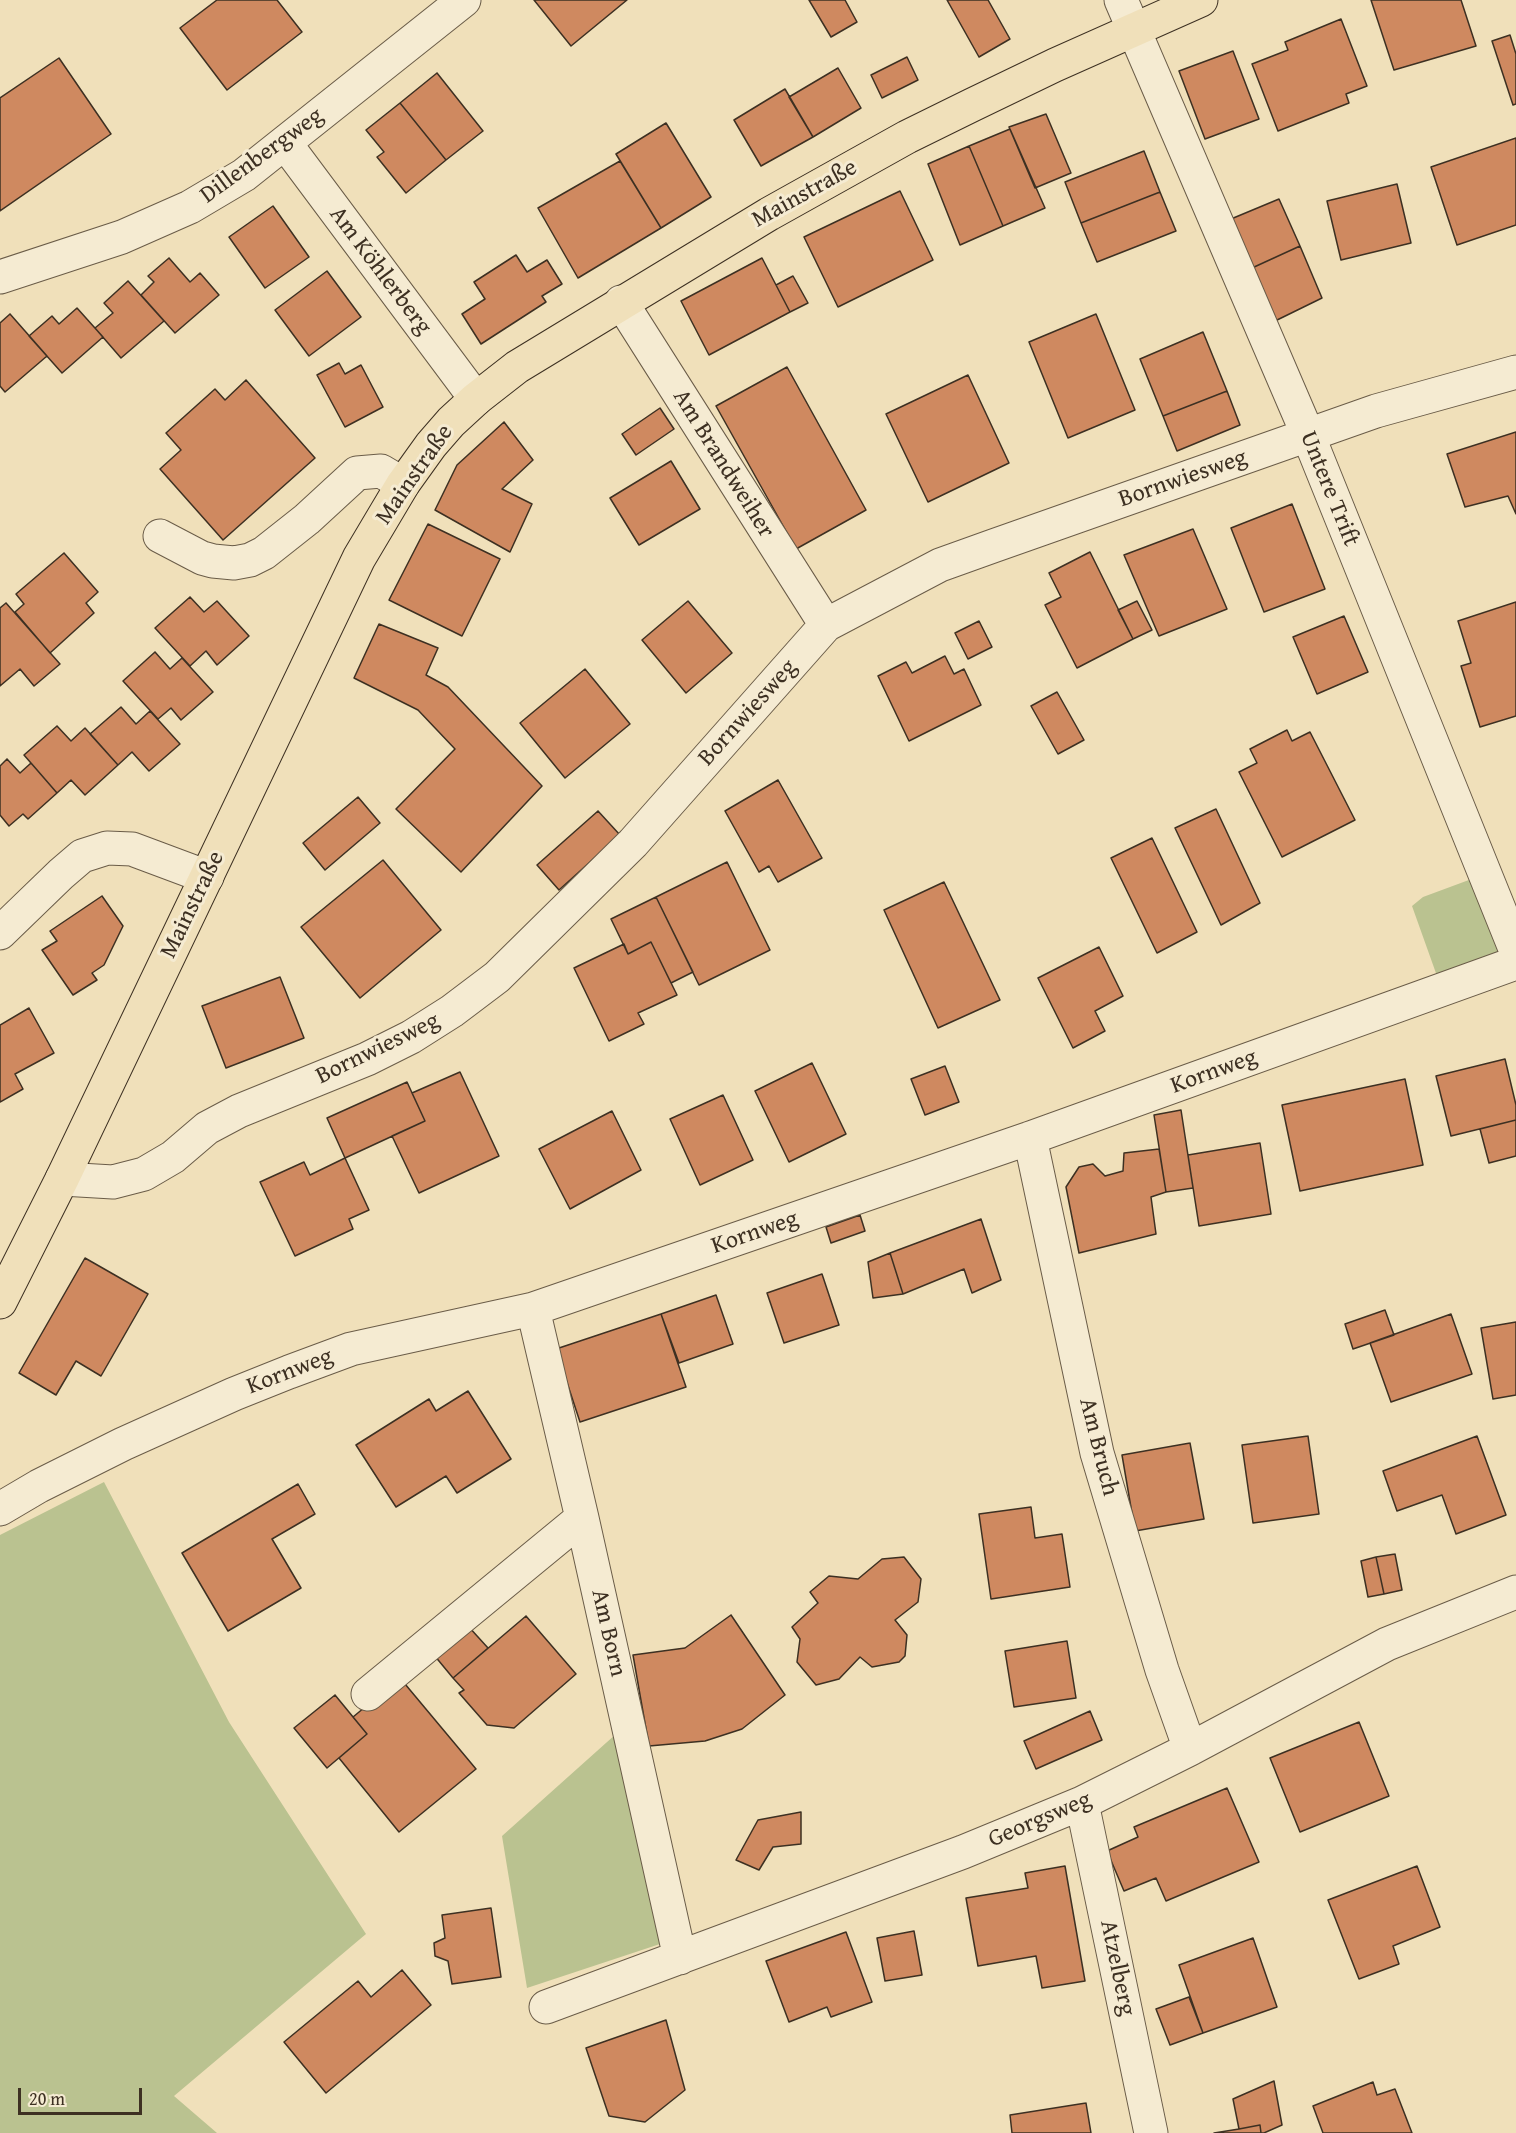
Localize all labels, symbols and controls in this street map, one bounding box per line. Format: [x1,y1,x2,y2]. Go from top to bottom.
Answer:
street label: Dillenbergweg [195,102,329,210]
street label: Mainstraße [747,153,863,235]
street label: Am Köhlerberg [323,201,437,341]
street label: Am Brandweiher [666,384,780,544]
street label: Mainstraße [370,419,460,531]
street label: Untere Trift [1293,427,1365,551]
street label: Bornwiesweg [1115,444,1251,514]
street label: Bornwiesweg [693,654,803,772]
street label: Mainstraße [155,847,231,963]
street label: Bornwiesweg [312,1007,444,1091]
street label: Kornweg [1167,1043,1261,1101]
street label: Kornweg [708,1205,802,1261]
street label: Kornweg [243,1343,337,1401]
street label: Am Bruch [1072,1395,1124,1499]
street label: Am Born [584,1587,632,1679]
street label: Georgsweg [984,1785,1096,1855]
street label: Atzelberg [1093,1918,1141,2018]
scale bar [21,2076,146,2114]
text: 20 m [29,2085,65,2112]

